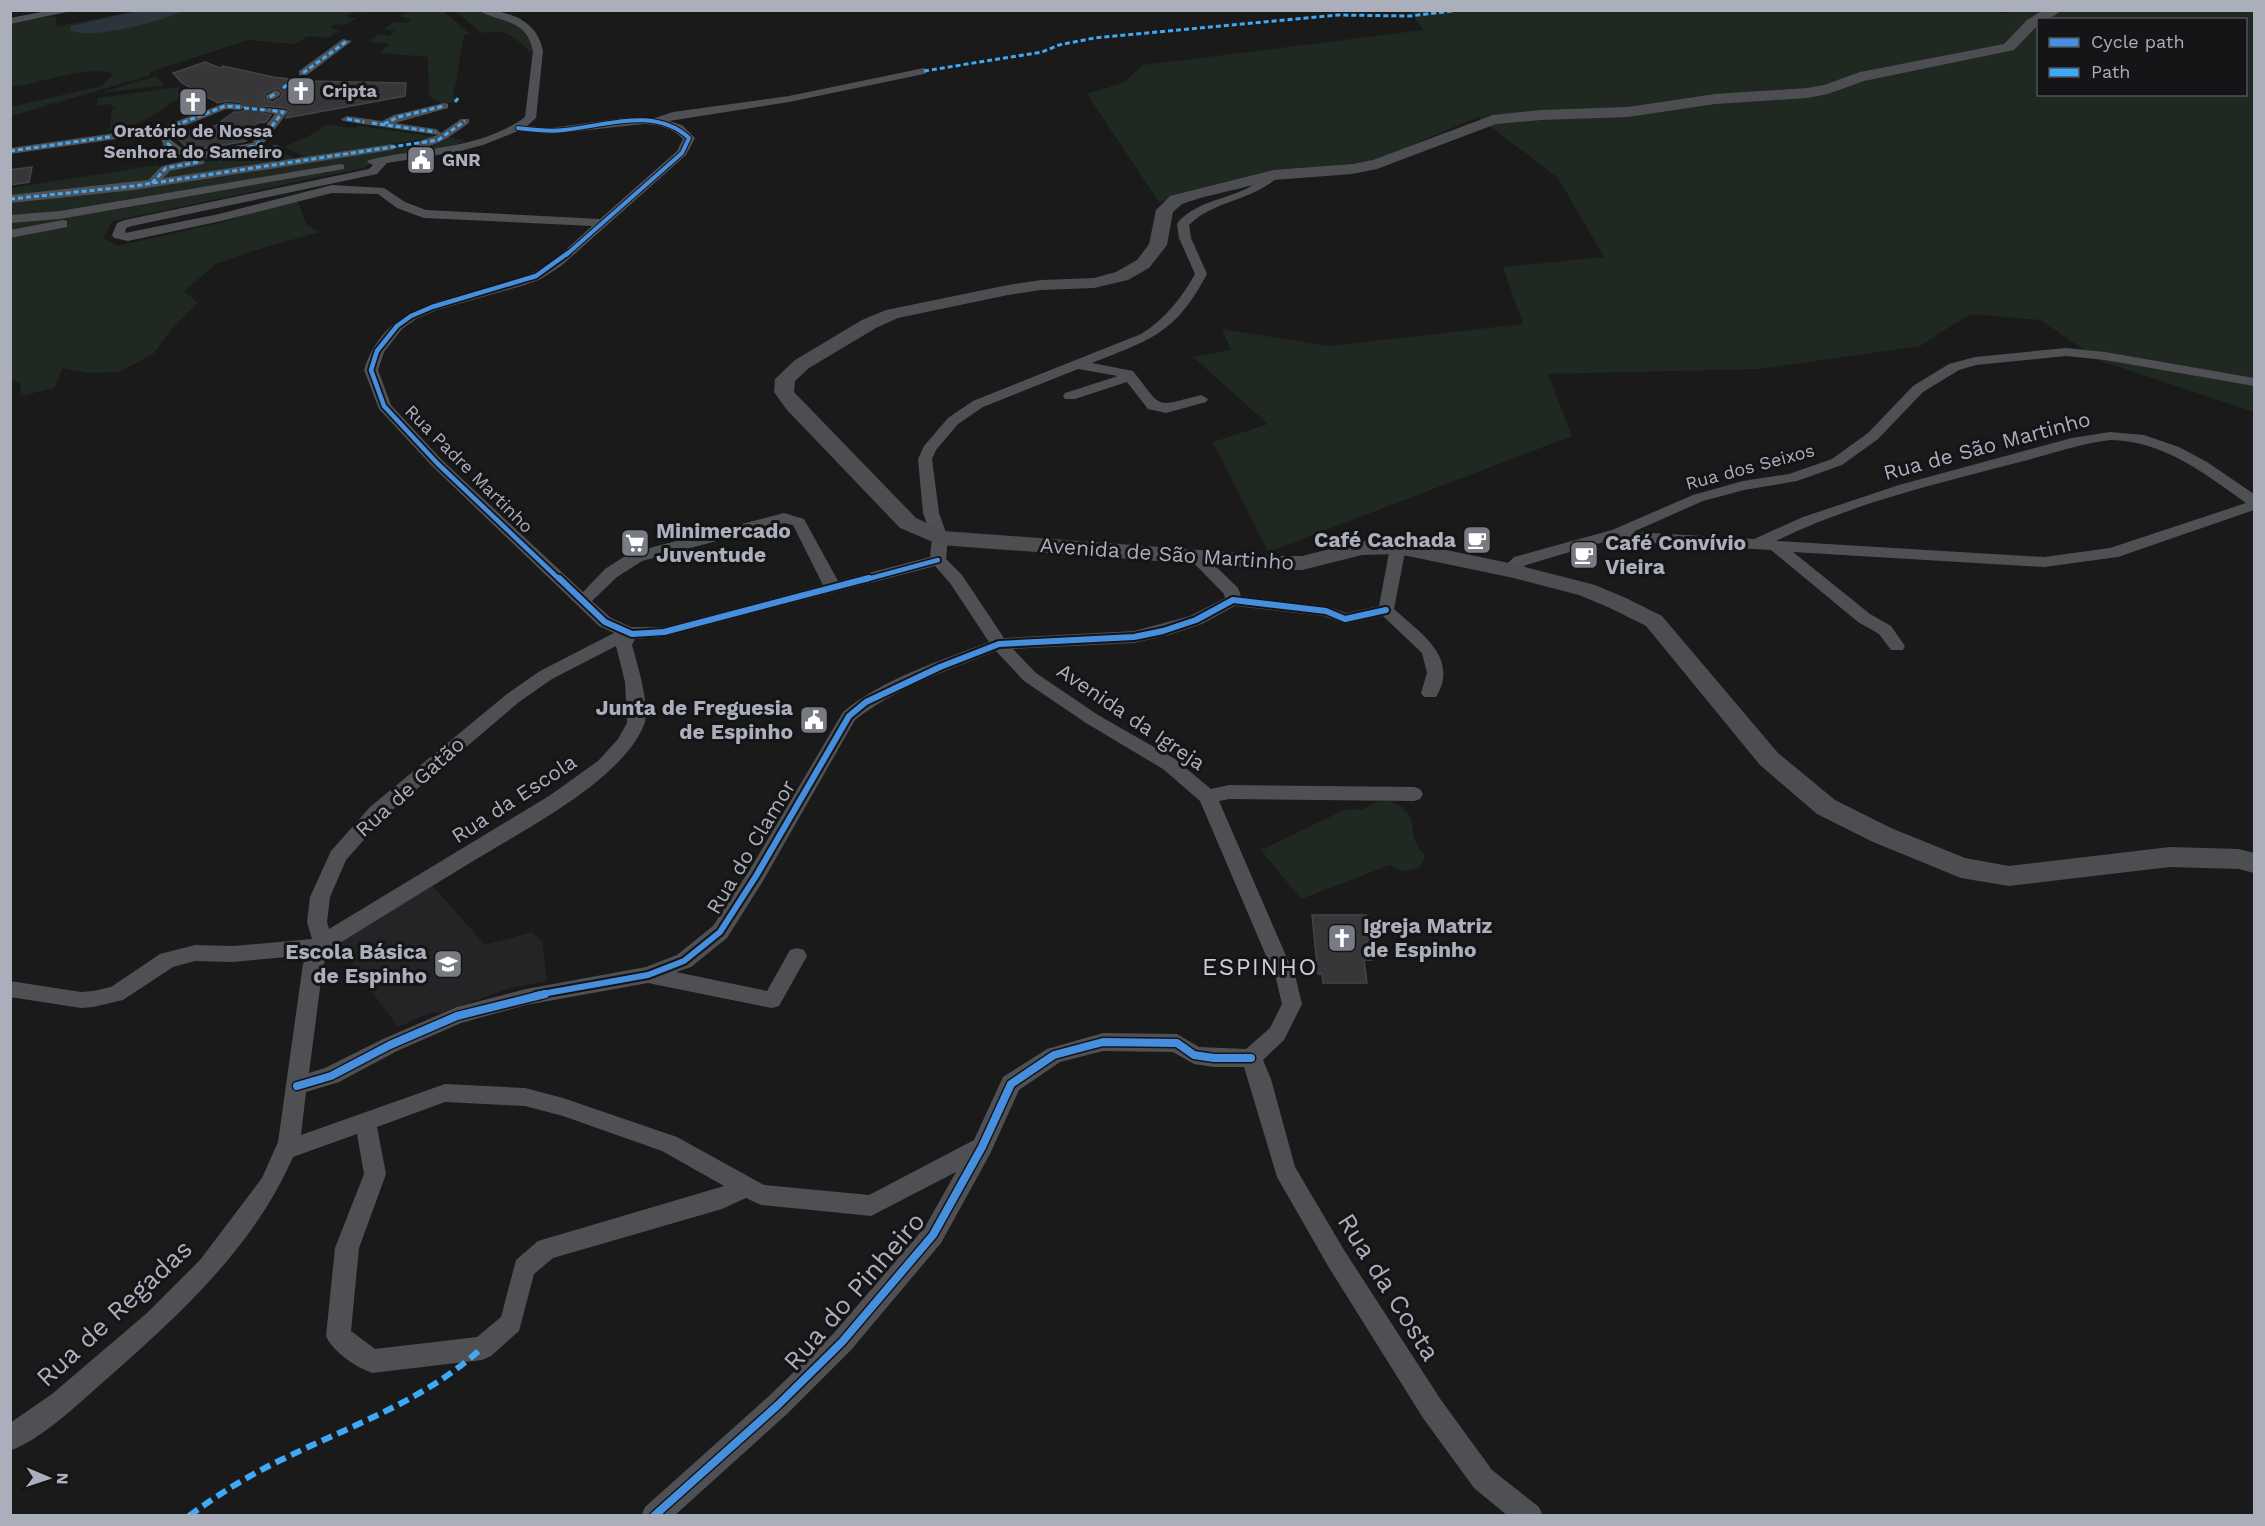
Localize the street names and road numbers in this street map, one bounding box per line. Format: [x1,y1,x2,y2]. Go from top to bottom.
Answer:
street label: Rua Padre Martinho [401,400,538,537]
street label: Rua de São Martinho [1881,406,2093,485]
street label: Rua dos Seixos [1683,439,1817,494]
street label: Avenida de São Martinho [1039,532,1295,575]
street label: Avenida da Igreja [1052,658,1210,775]
street label: Rua de Gatão [350,731,469,842]
street label: Rua da Escola [446,749,581,848]
street label: Rua do Clamor [701,775,801,918]
street label: Rua do Pinheiro [777,1206,931,1376]
street label: Rua da Costa [1332,1208,1446,1366]
street label: Rua de Regadas [30,1233,198,1393]

